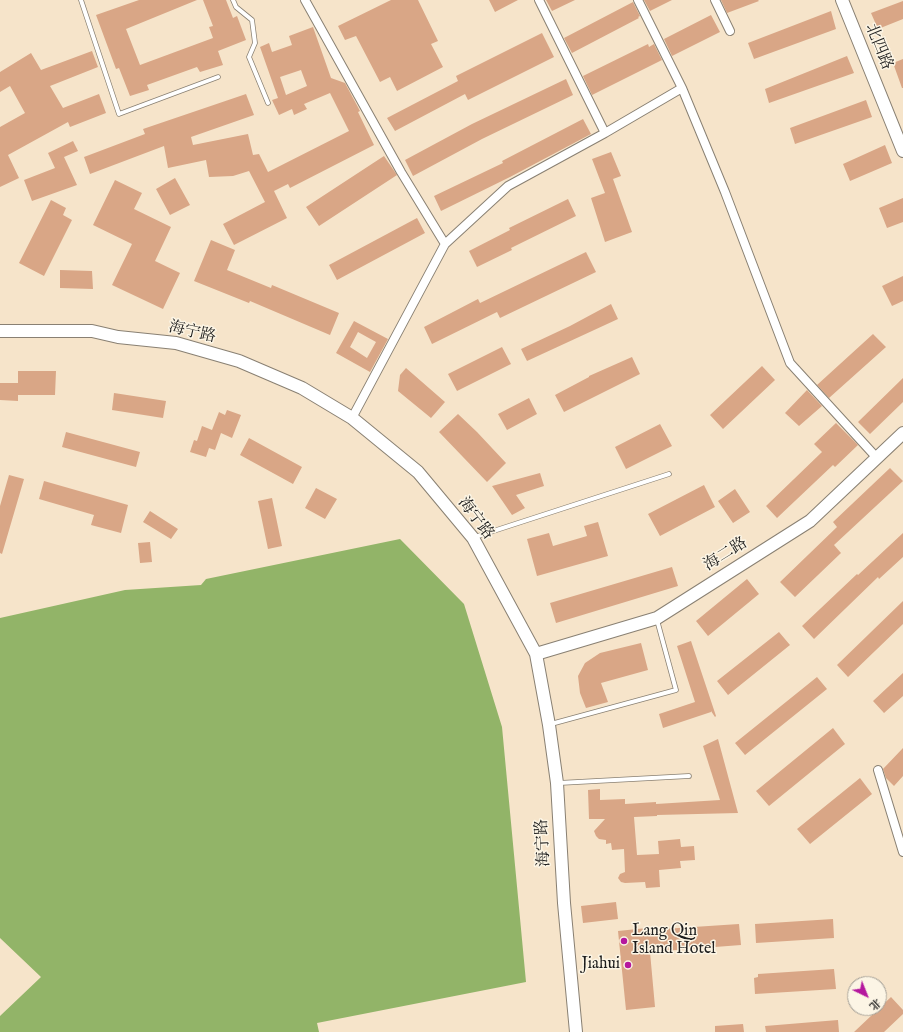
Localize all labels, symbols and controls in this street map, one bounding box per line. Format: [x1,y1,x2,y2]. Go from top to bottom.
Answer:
street label: 北四路 [860,21,896,73]
street label: 海宁路 [166,318,218,348]
street label: 海宁路 [453,494,497,544]
street label: 海二路 [701,534,751,576]
street label: 海宁路 [533,819,555,867]
place label: Lang Qin Island Hotel [632,922,716,960]
marker: Lang Qin Island Hotel [619,936,629,946]
place label: Jiahui [581,955,620,975]
marker: Jiahui [623,960,633,970]
north arrow [847,976,887,1016]
text: 北 [866,995,883,1013]

